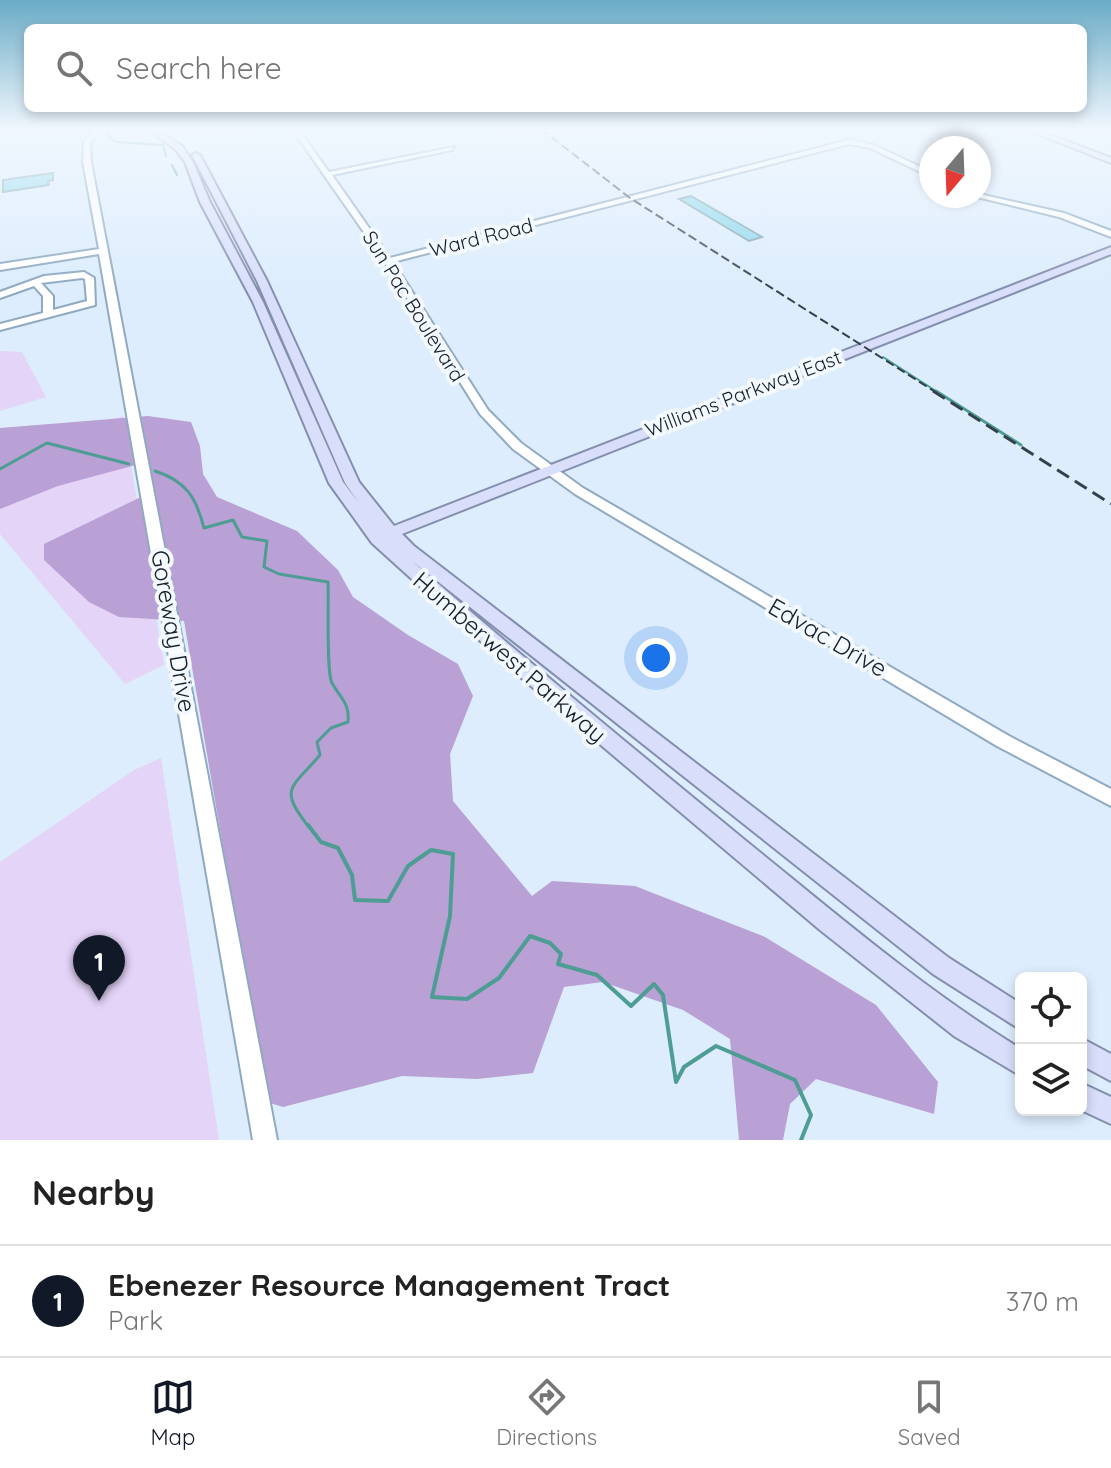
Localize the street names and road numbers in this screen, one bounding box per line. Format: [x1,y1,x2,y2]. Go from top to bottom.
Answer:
street label: Ward Road [427,212,535,262]
street label: Sun Pac Boulevard [357,226,471,386]
street label: Williams Parkway East [641,344,845,442]
street label: Goreway Drive [145,548,203,714]
street label: Humberwest Parkway [407,565,613,749]
street label: Edvac Drive [763,591,893,683]

